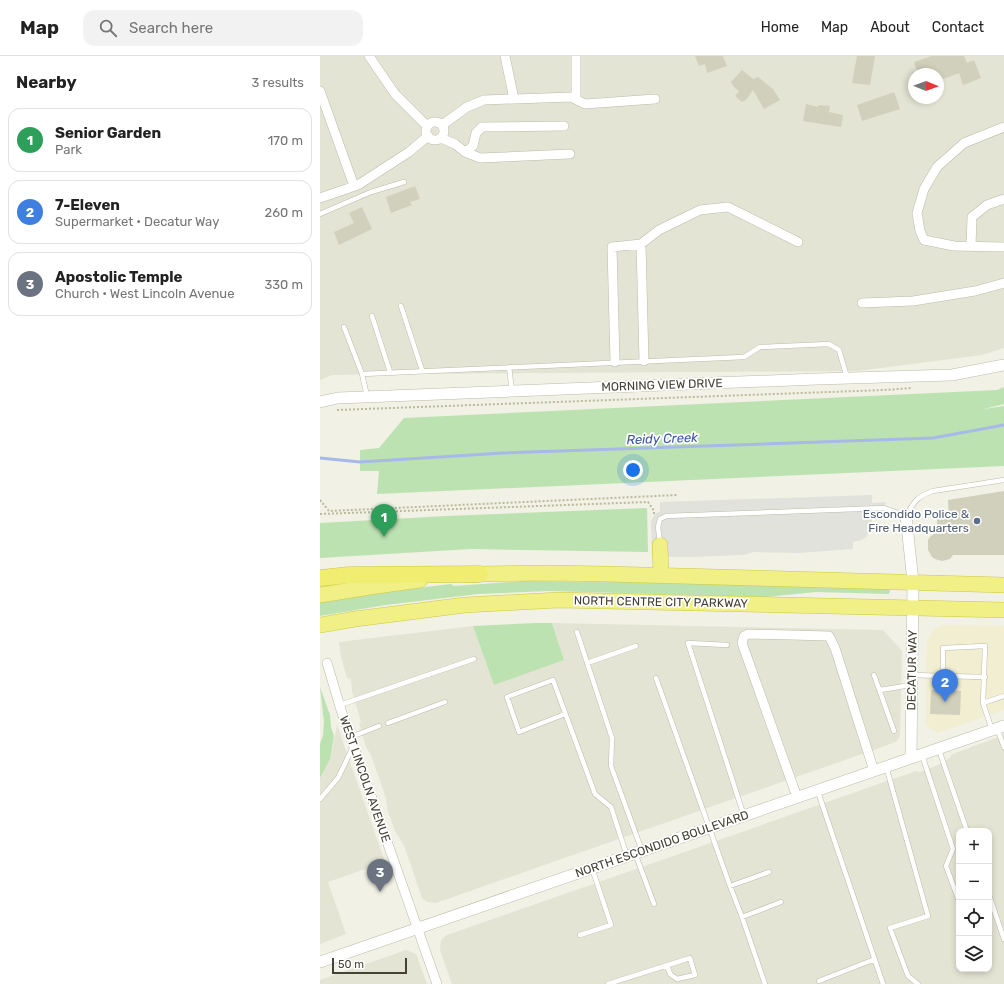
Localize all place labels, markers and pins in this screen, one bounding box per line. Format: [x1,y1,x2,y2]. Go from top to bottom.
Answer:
pin: 1 [371,504,397,537]
place label: Escondido Police & Fire Headquarters [863,507,970,535]
marker: Escondido Police & Fire Headquarters [972,516,982,526]
pin: 2 [932,669,958,702]
pin: 3 [367,859,393,892]

